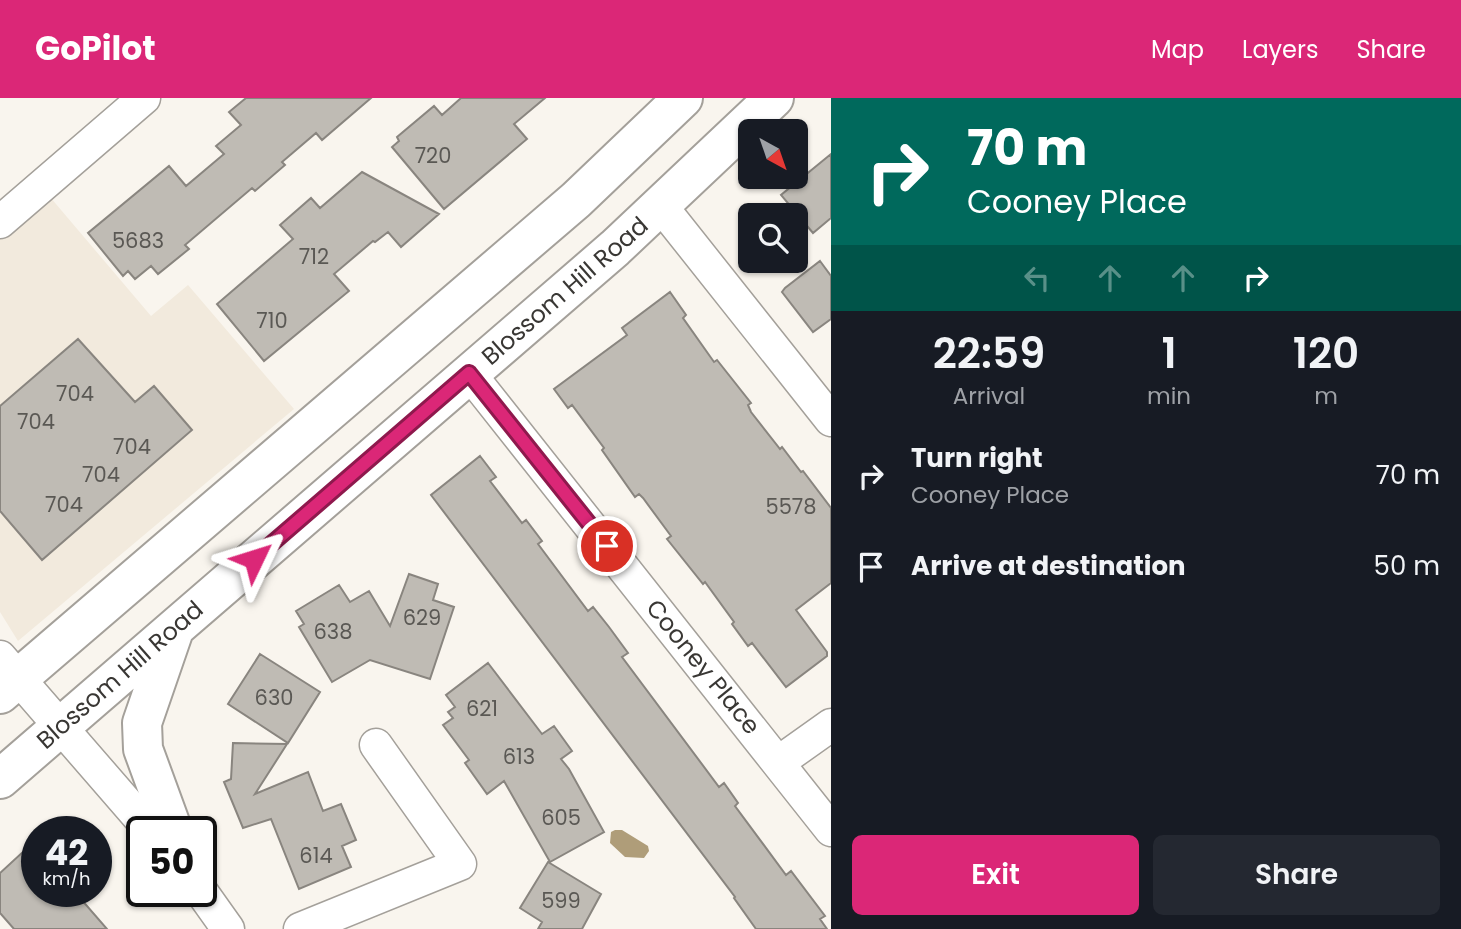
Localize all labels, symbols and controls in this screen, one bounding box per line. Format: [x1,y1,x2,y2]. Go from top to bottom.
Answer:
text: GoPilot [35,25,156,72]
text: Map [1151,33,1204,66]
text: Layers [1242,33,1318,66]
text: Share [1356,33,1426,66]
text: 70 m [967,114,1087,182]
north arrow [738,119,808,189]
map controls [738,119,808,273]
icon: right [852,126,943,217]
house number: 720 [415,141,451,170]
text: Cooney Place [967,179,1187,224]
button: search [738,203,808,273]
street label: Blossom Hill Road [474,209,655,372]
house number: 5683 [112,226,164,255]
house number: 712 [299,242,329,271]
icon: left [1018,259,1056,297]
icon: ahead [1091,259,1129,297]
icon: ahead [1164,259,1202,297]
icon: right [1237,259,1275,297]
house number: 710 [256,306,288,335]
text: 22:59 [933,324,1045,383]
text: 1 [1161,324,1177,383]
text: 120 [1293,324,1359,383]
house number: 704 [56,379,94,408]
text: Arrival [953,380,1025,412]
text: min [1147,380,1191,412]
text: m [1314,380,1338,412]
house number: 704 [17,407,55,436]
house number: 704 [113,432,151,461]
text: Turn right [911,440,1043,476]
icon: right [852,457,890,495]
text: 70 m [1376,457,1440,493]
house number: 704 [82,460,120,489]
text: Cooney Place [911,479,1069,511]
house number: 704 [45,490,83,519]
house number: 5578 [765,492,817,521]
pin [577,516,637,576]
position arrow [217,522,291,596]
icon: arrive [588,527,626,565]
icon: arrive [852,548,890,586]
text: Arrive at destination [911,548,1186,584]
text: 50 m [1374,548,1440,584]
street label: Cooney Place [639,592,768,741]
street label: Blossom Hill Road [29,593,210,756]
house number: 629 [403,603,441,632]
house number: 638 [314,617,352,646]
house number: 630 [255,683,293,712]
house number: 621 [466,694,498,723]
house number: 613 [503,742,535,771]
house number: 605 [541,803,581,832]
speed limit sign: 50 [126,816,217,907]
text: 42 [45,828,88,877]
button: Exit [852,835,1139,915]
button: Share [1153,835,1440,915]
house number: 614 [299,841,333,870]
text: km/h [43,866,90,891]
house number: 599 [541,886,581,915]

